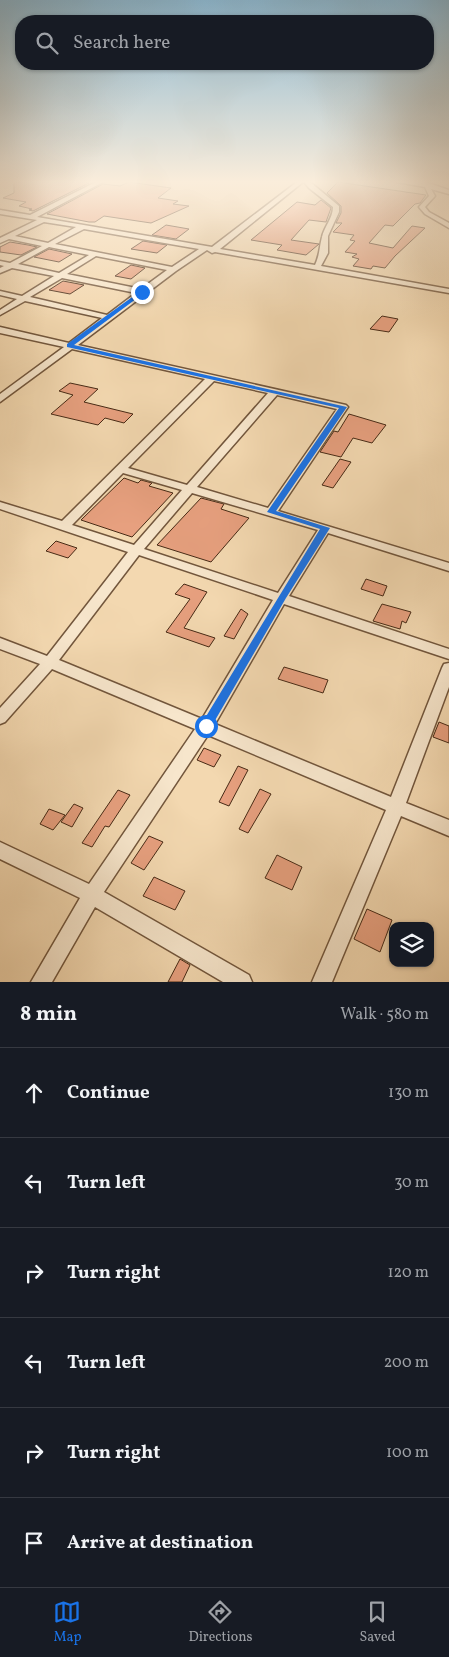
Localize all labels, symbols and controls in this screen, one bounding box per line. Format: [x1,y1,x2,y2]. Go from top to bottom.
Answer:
search box [15,15,434,70]
icon: search [33,29,61,57]
text: Search here [73,30,170,56]
route end [131,281,154,304]
route start [195,715,218,738]
map controls [389,922,434,967]
button: layers [389,922,434,967]
text: 8 min [20,1000,77,1029]
text: Walk · 580 m [340,1004,429,1026]
icon: ahead [20,1079,48,1107]
text: Continue [67,1080,150,1106]
text: 130 m [388,1082,429,1104]
icon: left [20,1169,48,1197]
text: Turn left [67,1170,146,1196]
text: 30 m [394,1172,429,1194]
icon: right [20,1259,48,1287]
text: Turn right [67,1260,160,1286]
text: 120 m [387,1262,429,1284]
icon: left [20,1349,48,1377]
text: Turn left [67,1350,146,1376]
text: 200 m [384,1352,429,1374]
icon: right [20,1439,48,1467]
text: Turn right [67,1440,160,1466]
text: 100 m [386,1442,429,1464]
icon: arrive [20,1529,48,1557]
text: Arrive at destination [67,1530,253,1556]
tab: Map [53,1598,81,1647]
tab: Directions [188,1598,253,1647]
tab: Saved [359,1598,396,1647]

